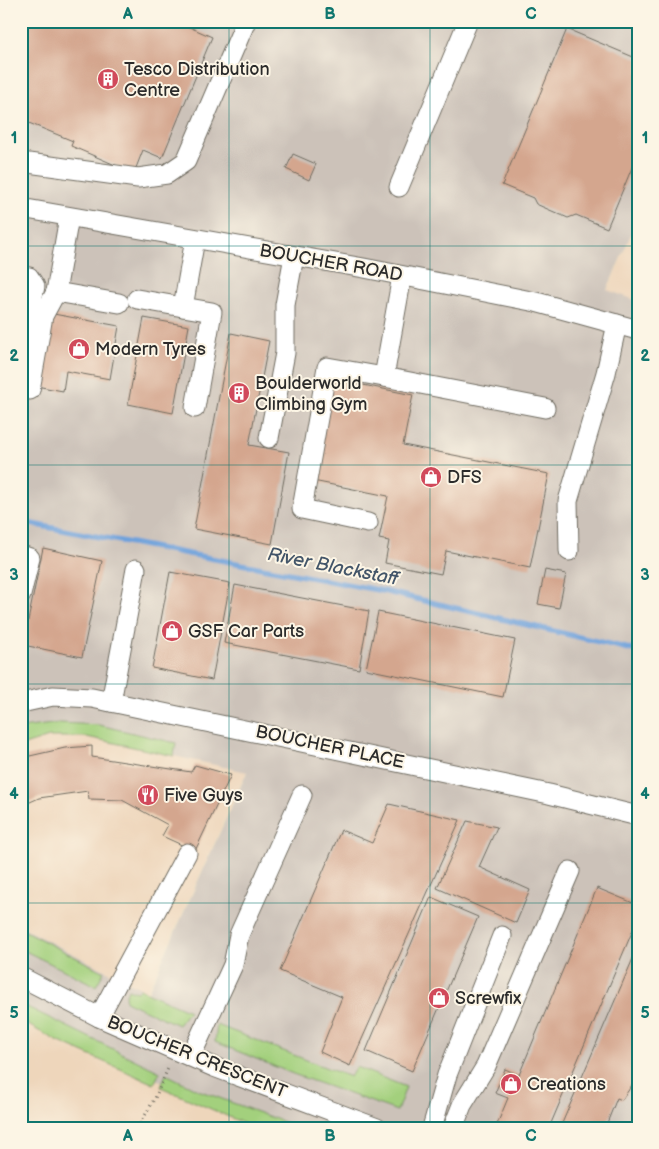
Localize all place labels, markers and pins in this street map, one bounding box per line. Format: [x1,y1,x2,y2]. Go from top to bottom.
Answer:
place label: Tesco Distribution Centre [124,59,270,101]
building icon: Tesco Distribution Centre [96,67,120,91]
shop icon: Modern Tyres [67,337,91,361]
place label: Modern Tyres [95,339,206,360]
place label: Boulderworld Climbing Gym [255,373,367,415]
building icon: Boulderworld Climbing Gym [227,381,251,405]
shop icon: DFS [419,465,443,489]
place label: DFS [447,467,482,488]
shop icon: GSF Car Parts [160,619,184,643]
place label: GSF Car Parts [188,621,304,642]
restaurant icon: Five Guys [136,783,160,807]
place label: Five Guys [164,785,243,806]
shop icon: Screwfix [427,986,451,1010]
place label: Screwfix [455,988,522,1009]
shop icon: Creations [499,1072,523,1096]
place label: Creations [527,1074,606,1095]

